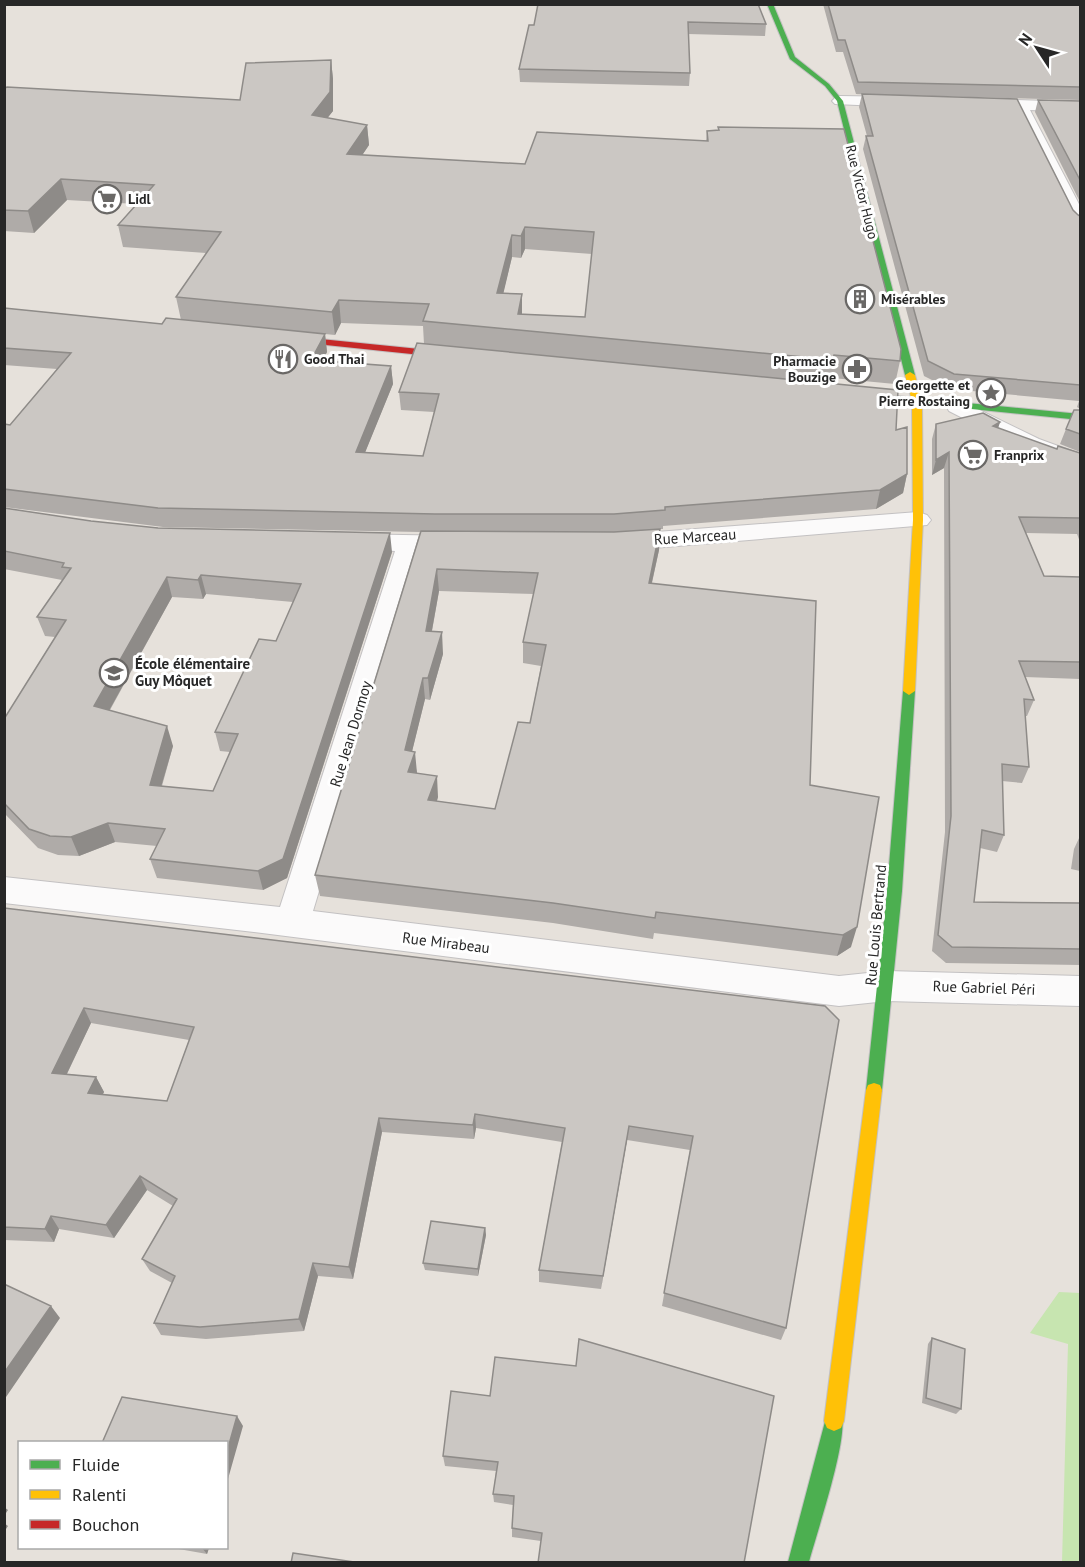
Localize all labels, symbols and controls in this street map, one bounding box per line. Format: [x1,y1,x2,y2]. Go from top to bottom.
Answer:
north arrow [1007,18,1067,78]
text: N [1014,29,1036,49]
street label: Rue Victor Hugo [842,143,882,241]
supermarket icon: Lidl [91,183,123,215]
place label: Lidl [128,190,152,208]
building icon: Misérables [844,283,876,315]
place label: Misérables [881,290,946,308]
restaurant icon: Good Thai [267,343,299,375]
place label: Good Thai [304,350,365,368]
place label: Pharmacie Bouzige [773,352,836,386]
pharmacy icon: Pharmacie Bouzige [841,353,873,385]
place label: Georgette et Pierre Rostaing [879,376,970,410]
place icon: Georgette et Pierre Rostaing [975,377,1007,409]
supermarket icon: Franprix [957,439,989,471]
place label: Franprix [994,446,1045,464]
street label: Rue Marceau [653,524,737,549]
place label: École élémentaire Guy Môquet [135,654,250,690]
school or university icon: École élémentaire Guy Môquet [98,657,130,689]
street label: Rue Jean Dormoy [325,678,376,789]
street label: Rue Louis Bertrand [861,864,890,986]
street label: Rue Mirabeau [401,928,491,957]
street label: Rue Gabriel Péri [932,976,1036,999]
legend [18,1441,228,1549]
text: Fluide [72,1453,120,1476]
text: Ralenti [72,1483,127,1506]
text: Bouchon [72,1513,139,1536]

